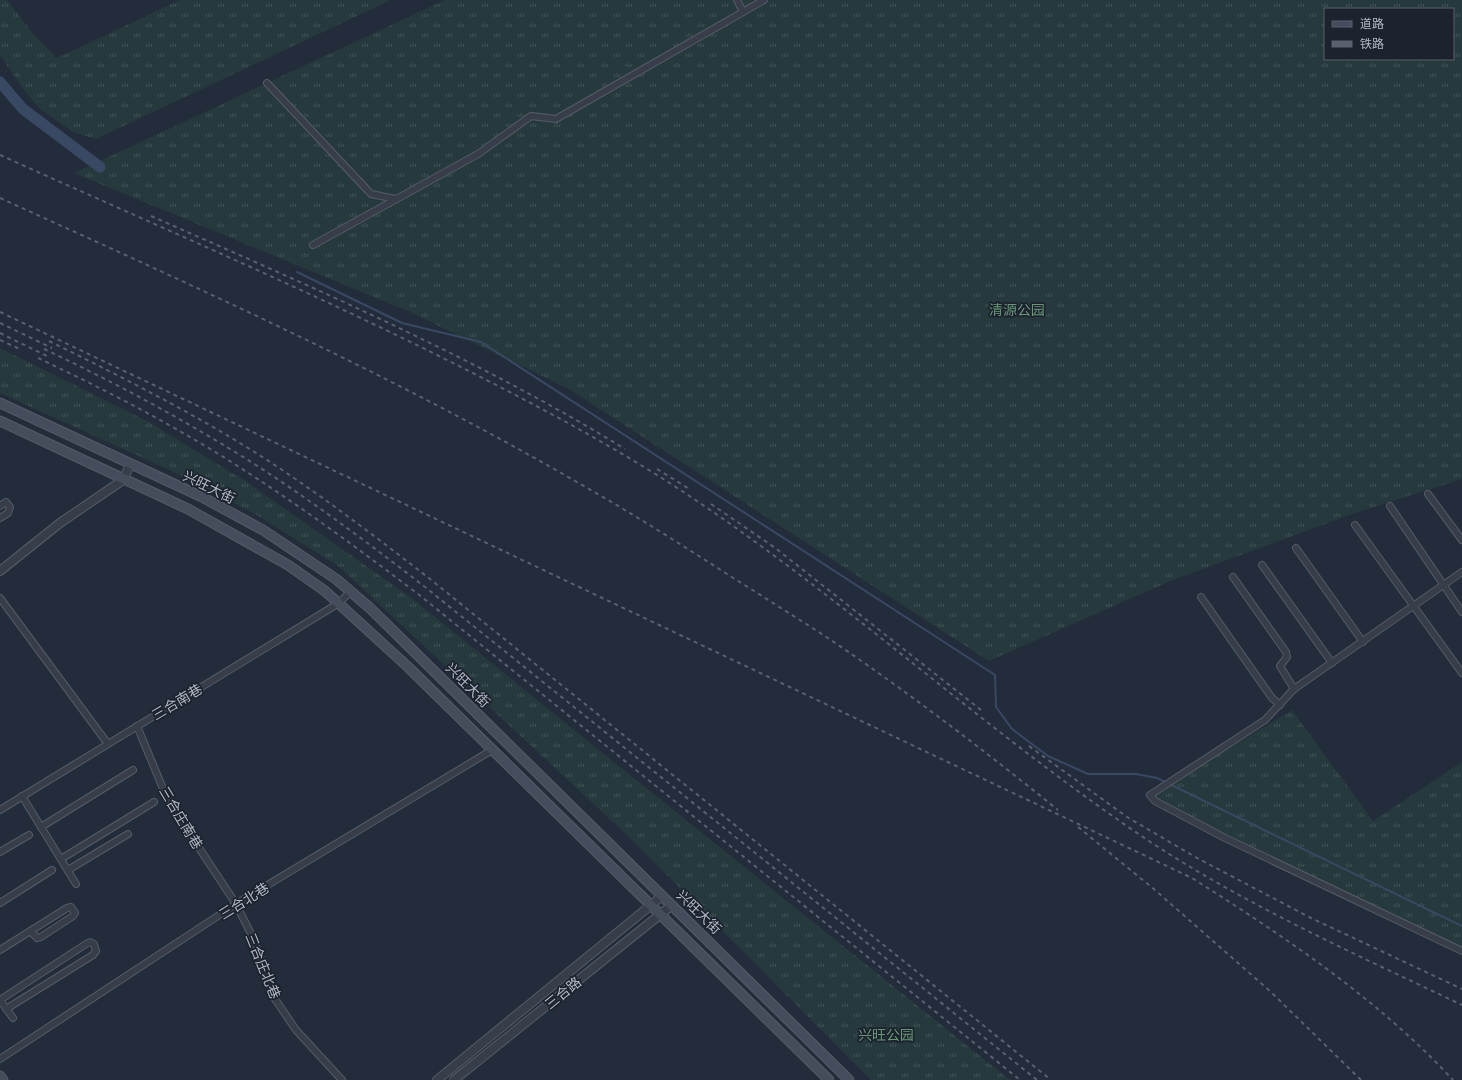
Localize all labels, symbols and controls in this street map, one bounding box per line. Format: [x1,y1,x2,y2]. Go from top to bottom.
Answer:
legend [1324,8,1454,60]
text: 道路 [1360,17,1384,31]
text: 铁路 [1360,37,1384,51]
park label: 清源公园 [989,302,1045,318]
street label: 兴旺大街 [180,468,238,506]
street label: 兴旺大街 [443,660,493,710]
street label: 三合南巷 [149,681,205,723]
street label: 三合庄南巷 [156,784,206,852]
street label: 三合北巷 [216,879,272,923]
street label: 兴旺大街 [673,887,725,937]
street label: 三合庄北巷 [242,931,284,1001]
street label: 三合路 [542,974,584,1012]
park label: 兴旺公园 [858,1027,914,1043]

